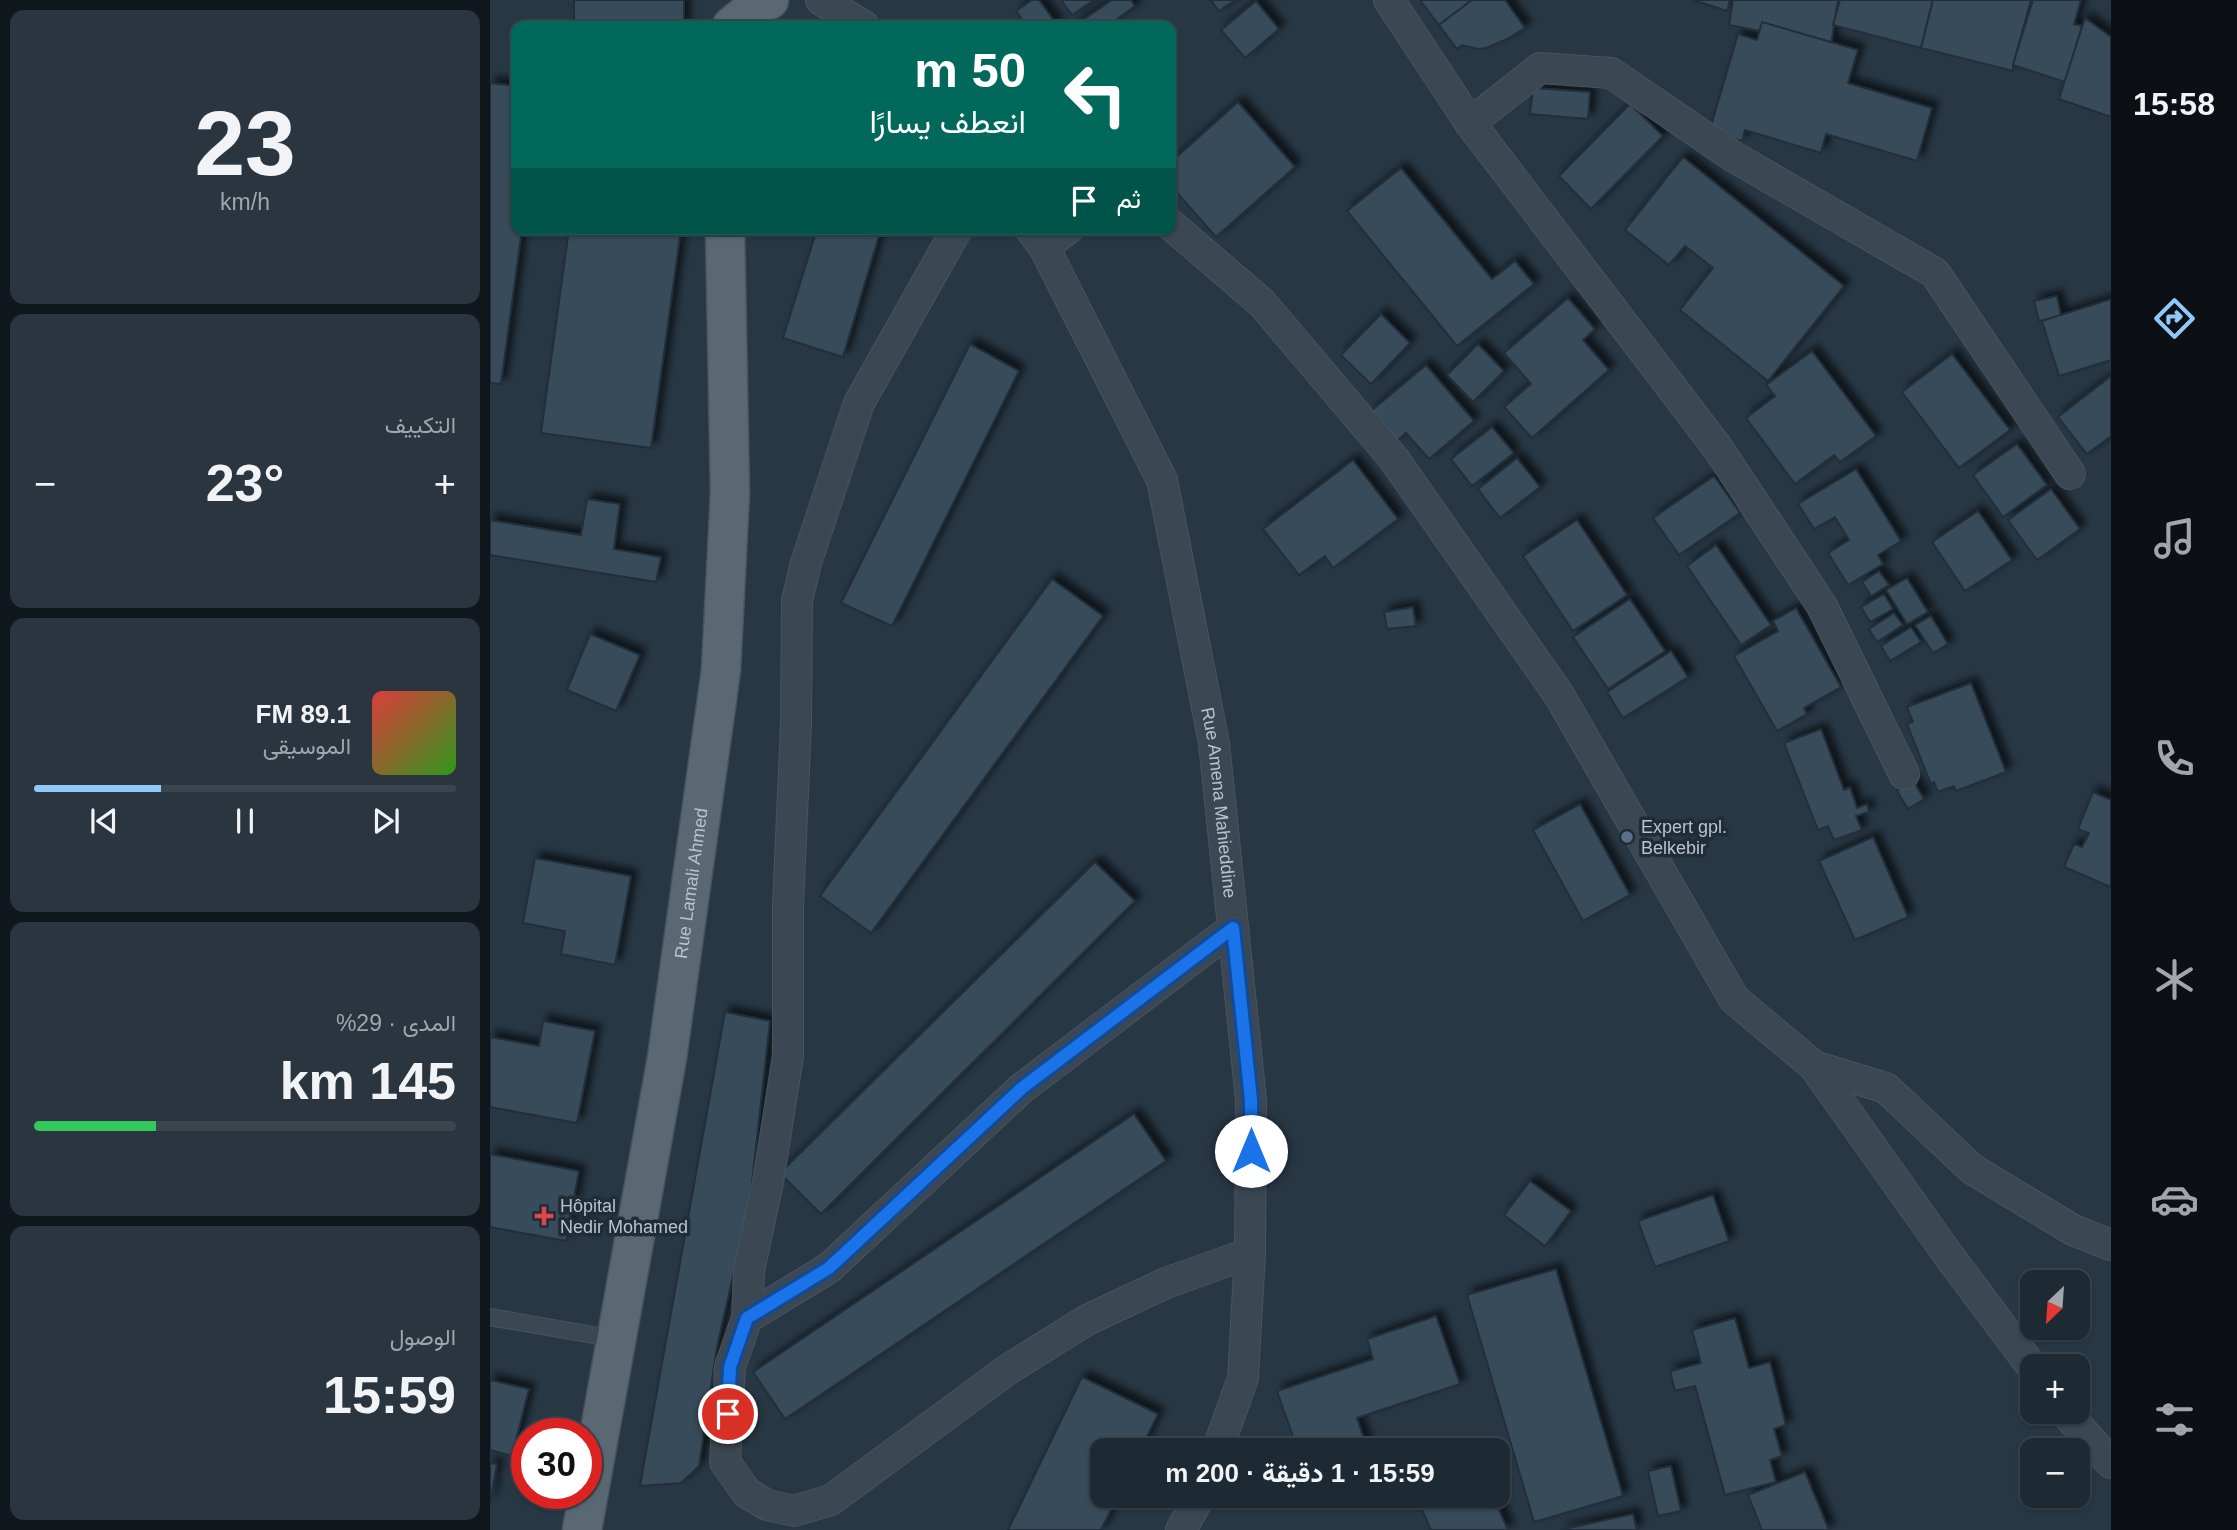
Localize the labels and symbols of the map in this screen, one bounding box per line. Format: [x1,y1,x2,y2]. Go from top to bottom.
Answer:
street label: Rue Amena Mahieddine [1197,706,1240,899]
street label: Rue Lamali Ahmed [671,807,712,960]
place label: Expert gpl. Belkebir [1641,817,1727,858]
marker: Expert gpl. Belkebir [1619,829,1635,845]
position arrow [1214,1114,1288,1188]
place label: Hôpital Nedir Mohamed [560,1196,688,1237]
marker: Hôpital Nedir Mohamed [534,1206,554,1226]
north arrow [2020,1270,2090,1340]
pin [698,1384,758,1444]
speed limit sign: 30 [511,1418,602,1509]

